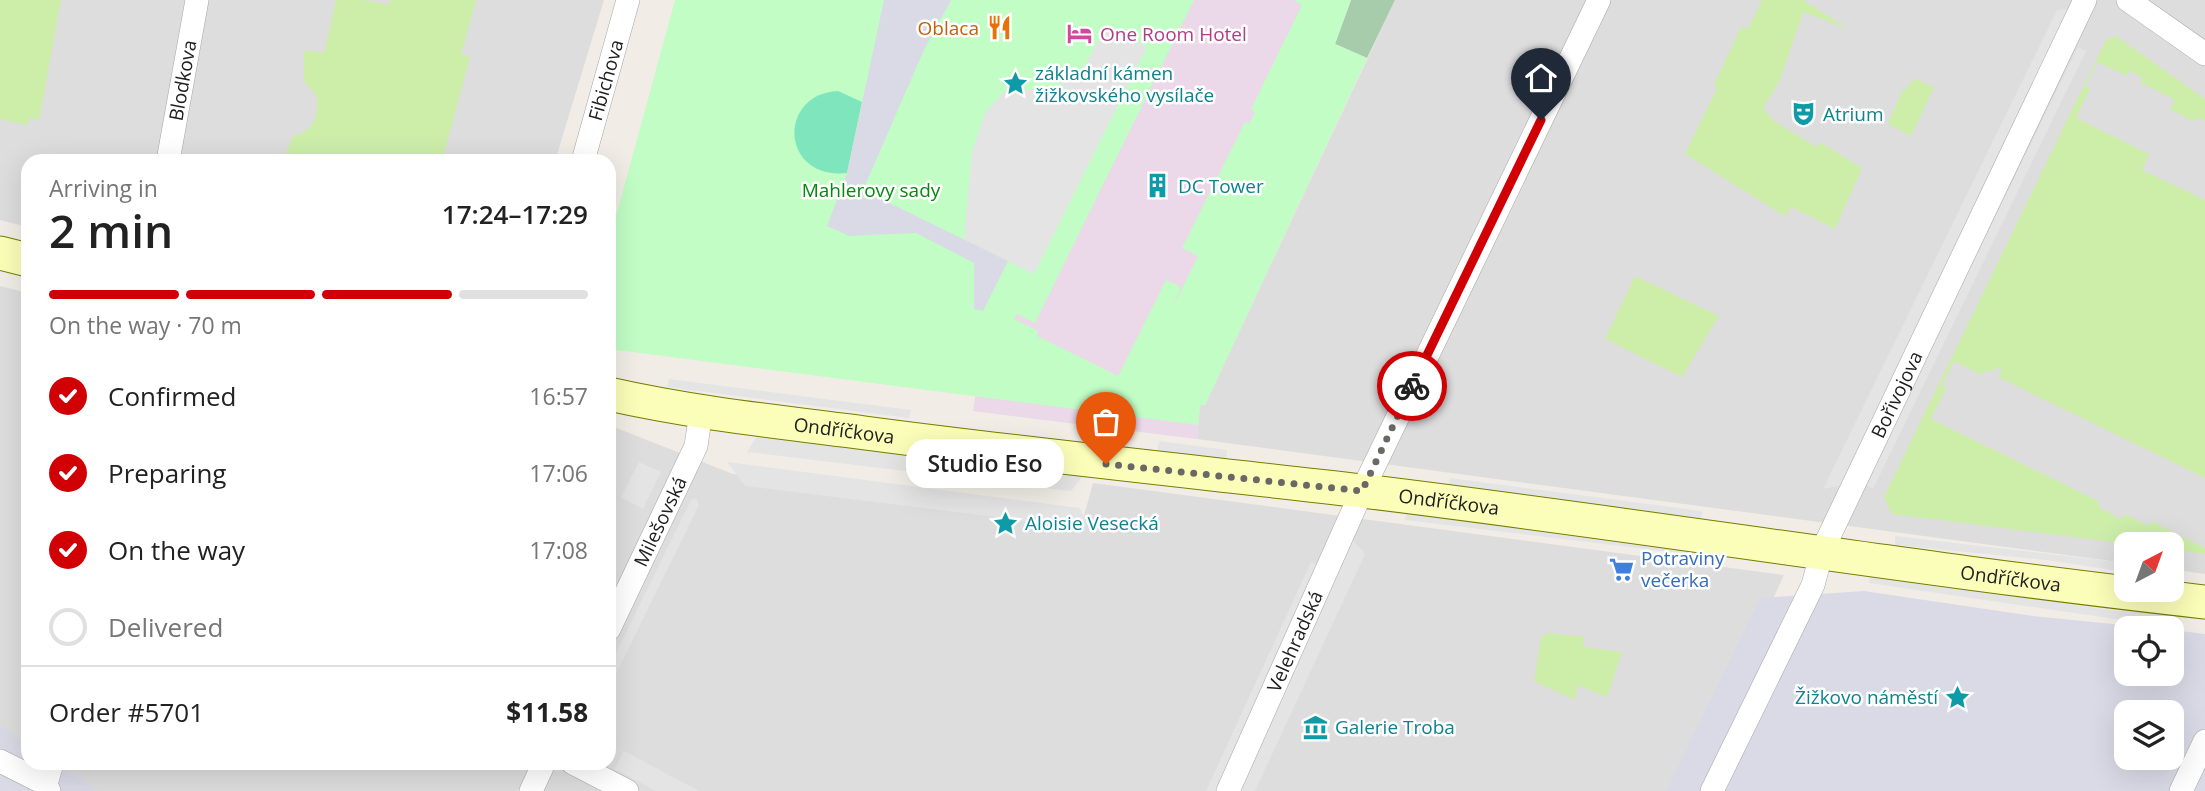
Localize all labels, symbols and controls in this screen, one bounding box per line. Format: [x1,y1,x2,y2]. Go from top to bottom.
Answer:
restaurant icon: Oblaca [985,14,1013,42]
place label: Oblaca [918,15,979,41]
hotel icon: One Room Hotel [1066,20,1094,48]
place label: One Room Hotel [1100,21,1247,47]
street label: Fibichova [582,36,629,124]
street label: Blodkova [163,38,203,123]
pin [1511,48,1571,120]
icon: home [1522,59,1560,97]
place label: základní kámen žižkovského vysílače [1035,60,1214,108]
place icon: základní kámen žižkovského vysílače [1001,70,1029,98]
theatre icon: Atrium [1789,100,1817,128]
place label: Atrium [1823,101,1884,127]
text: Arriving in [49,172,158,204]
building icon: DC Tower [1144,172,1172,200]
place label: DC Tower [1178,173,1264,199]
park label: Mahlerovy sady [802,177,941,203]
text: 17:24–17:29 [442,196,588,232]
text: 2 min [49,199,173,261]
text: On the way · 70 m [49,309,242,341]
street label: Bořivojova [1865,347,1929,442]
courier [1377,351,1447,421]
icon: bike [1393,367,1431,405]
icon: check [49,377,87,415]
text: Confirmed [108,378,236,414]
text: 16:57 [529,380,588,412]
pin [1076,392,1136,464]
icon: bag [1087,403,1125,441]
street label: Ondříčkova [792,411,896,450]
callout: Studio Eso [906,440,1064,489]
text: Studio Eso [927,447,1043,479]
icon: check [49,454,87,492]
text: Preparing [108,455,226,491]
text: 17:06 [529,457,588,489]
street label: Milešovská [628,472,693,571]
street label: Ondříčkova [1397,482,1501,521]
place icon: Aloisie Vesecká [991,509,1019,537]
place label: Aloisie Vesecká [1025,510,1159,536]
icon: check [49,531,87,569]
text: On the way [108,532,245,568]
north arrow [2114,532,2184,602]
map controls [2114,532,2184,770]
text: 17:08 [529,534,588,566]
place label: Potraviny večerka [1641,545,1725,593]
supermarket icon: Potraviny večerka [1607,555,1635,583]
street label: Ondříčkova [1959,559,2063,598]
street label: Velehradská [1261,586,1329,696]
text: Delivered [108,609,223,645]
button: locate [2114,616,2184,686]
place icon: Žižkovo náměstí [1944,683,1972,711]
place label: Žižkovo náměstí [1795,684,1939,710]
text: Order #5701 [49,694,204,730]
text: $11.58 [506,694,588,730]
button: layers [2114,700,2184,770]
museum icon: Galerie Troba [1301,713,1329,741]
place label: Galerie Troba [1335,714,1455,740]

